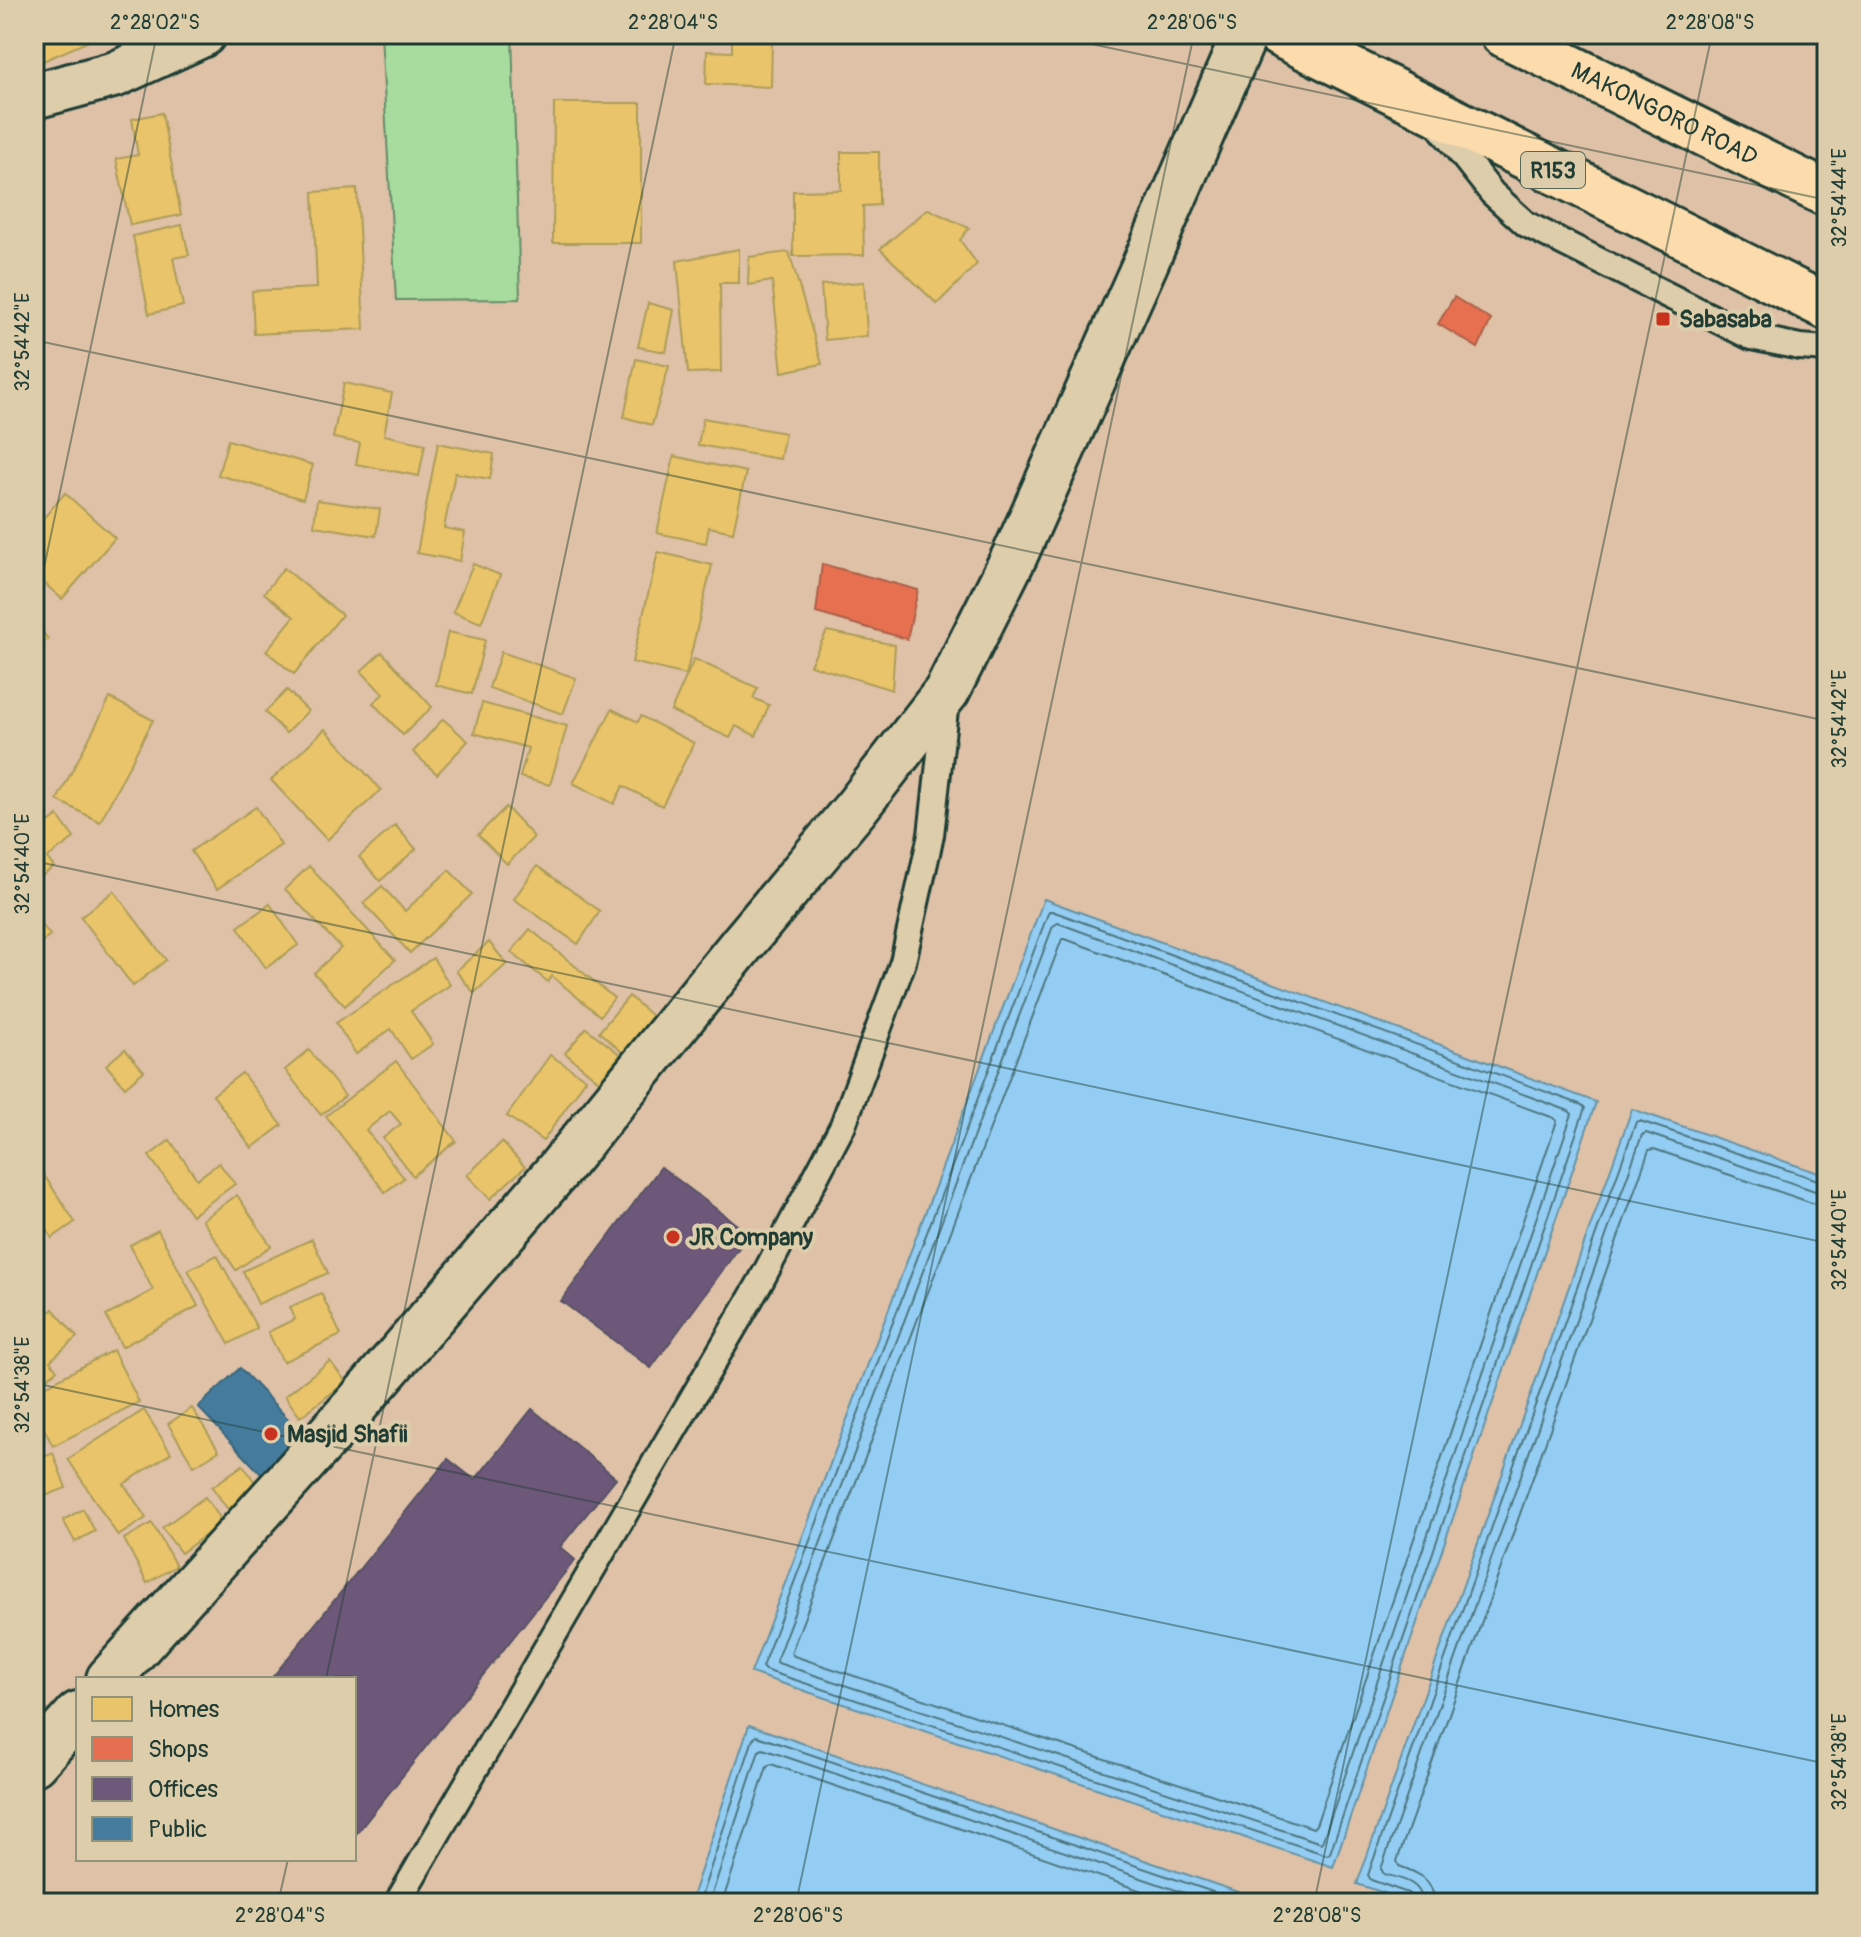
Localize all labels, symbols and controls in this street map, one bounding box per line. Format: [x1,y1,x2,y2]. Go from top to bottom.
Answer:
text: 2°28'02"S [110,10,200,35]
text: 2°28'04"S [628,10,718,35]
text: 2°28'06"S [1147,10,1237,35]
text: 2°28'08"S [1666,10,1754,35]
street label: MAKONGORO ROAD [1566,56,1762,172]
text: 32°54'44"E [1827,148,1852,248]
road number: R153 [1521,152,1585,188]
text: 32°54'42"E [10,293,35,391]
place label: Sabasaba [1679,305,1772,334]
marker: Sabasaba [1654,310,1672,328]
text: 32°54'42"E [1827,670,1852,768]
text: 32°54'40"E [10,813,35,915]
text: 32°54'40"E [1827,1189,1852,1291]
place label: JR Company [689,1223,814,1252]
marker: JR Company [664,1228,682,1246]
text: 32°54'38"E [10,1336,35,1434]
place label: Masjid Shafii [287,1420,408,1449]
marker: Masjid Shafii [262,1425,280,1443]
legend [76,1677,356,1861]
text: Homes [148,1695,220,1724]
text: 32°54'38"E [1827,1713,1852,1811]
text: Shops [148,1735,209,1764]
text: Offices [148,1775,218,1804]
text: Public [148,1815,207,1844]
text: 2°28'04"S [235,1903,325,1928]
text: 2°28'06"S [753,1903,843,1928]
text: 2°28'08"S [1273,1903,1361,1928]

